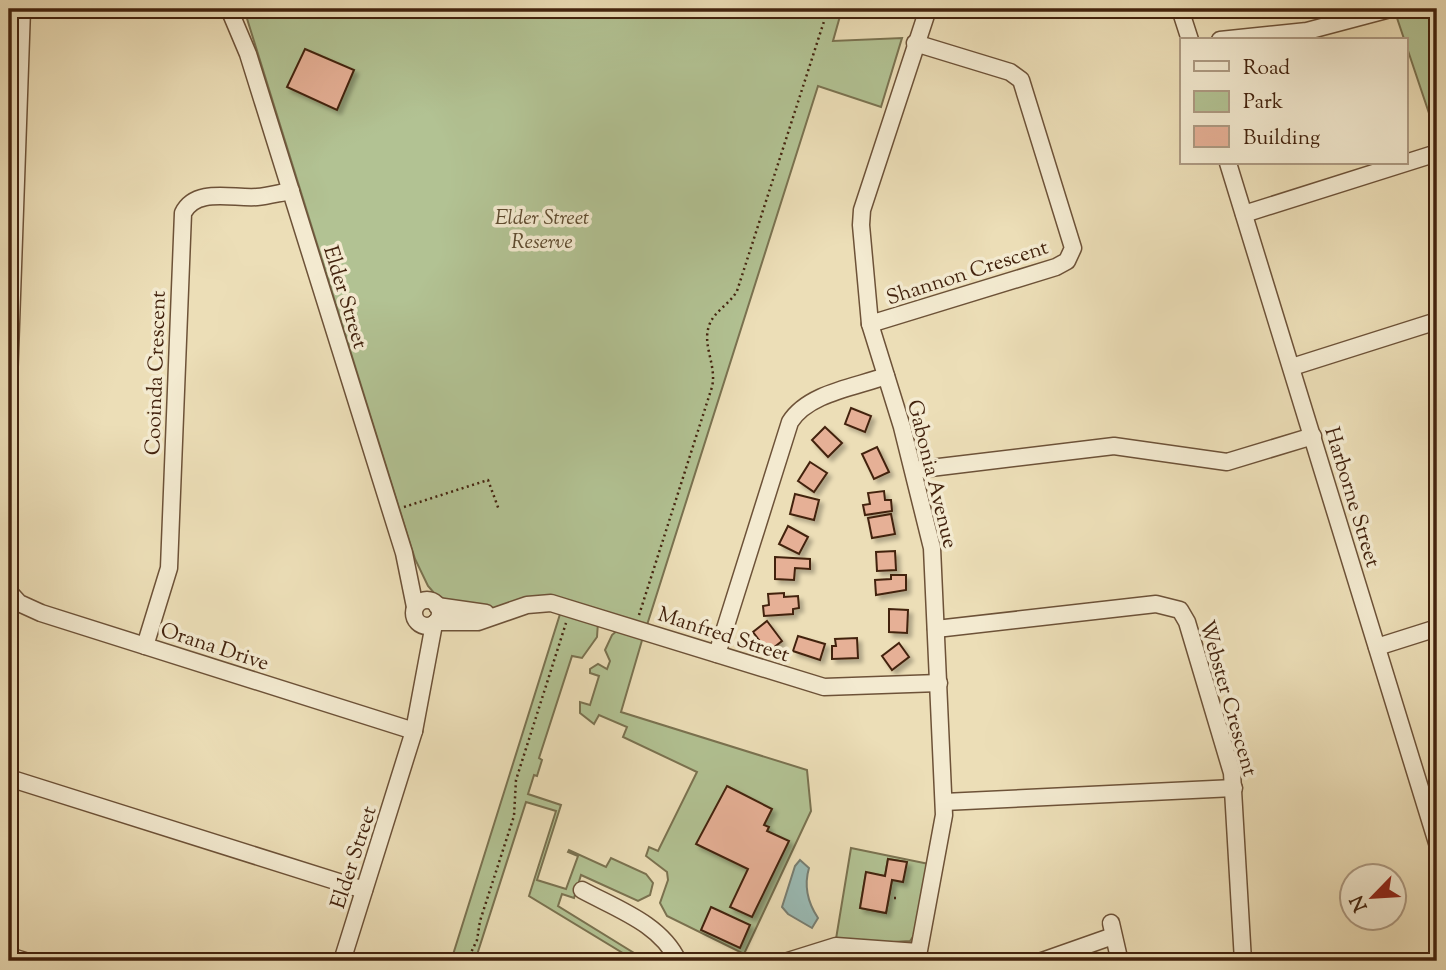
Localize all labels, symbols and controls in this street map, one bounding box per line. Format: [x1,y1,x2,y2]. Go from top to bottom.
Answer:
legend [1180,38,1408,164]
text: Road [1243,54,1290,84]
text: Park [1243,88,1284,118]
text: Building [1243,124,1320,154]
park label: Elder Street Reserve [495,204,589,258]
street label: Shannon Crescent [883,234,1052,314]
street label: Elder Street [314,242,374,353]
street label: Cooinda Crescent [139,290,175,456]
street label: Gabonia Avenue [898,397,964,552]
street label: Harborne Street [1316,424,1387,571]
street label: Manfred Street [654,600,793,671]
street label: Orana Drive [156,616,273,680]
street label: Webster Crescent [1190,617,1264,780]
street label: Elder Street [324,802,386,913]
north arrow [1338,862,1408,932]
text: N [1344,891,1375,916]

